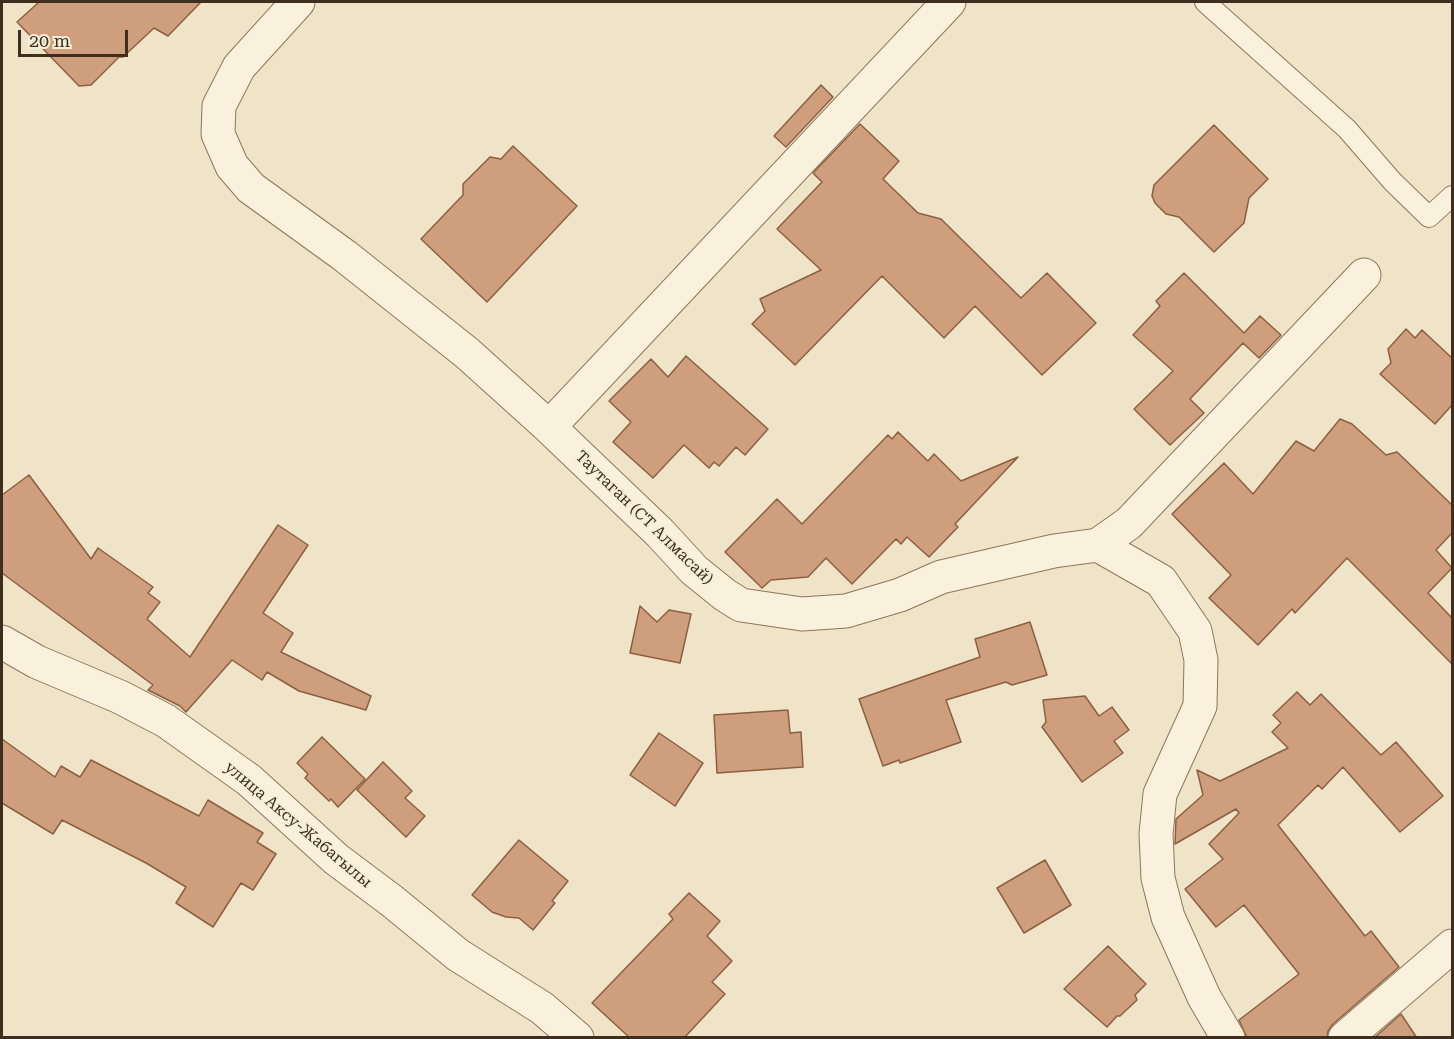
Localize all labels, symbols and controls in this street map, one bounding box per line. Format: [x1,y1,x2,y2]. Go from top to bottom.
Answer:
scale bar [21,18,130,56]
text: 20 m [29,30,70,51]
street label: Таутаган (СТ Алмасай) [571,447,717,589]
street label: улица Аксу-Жабагылы [221,758,375,892]

